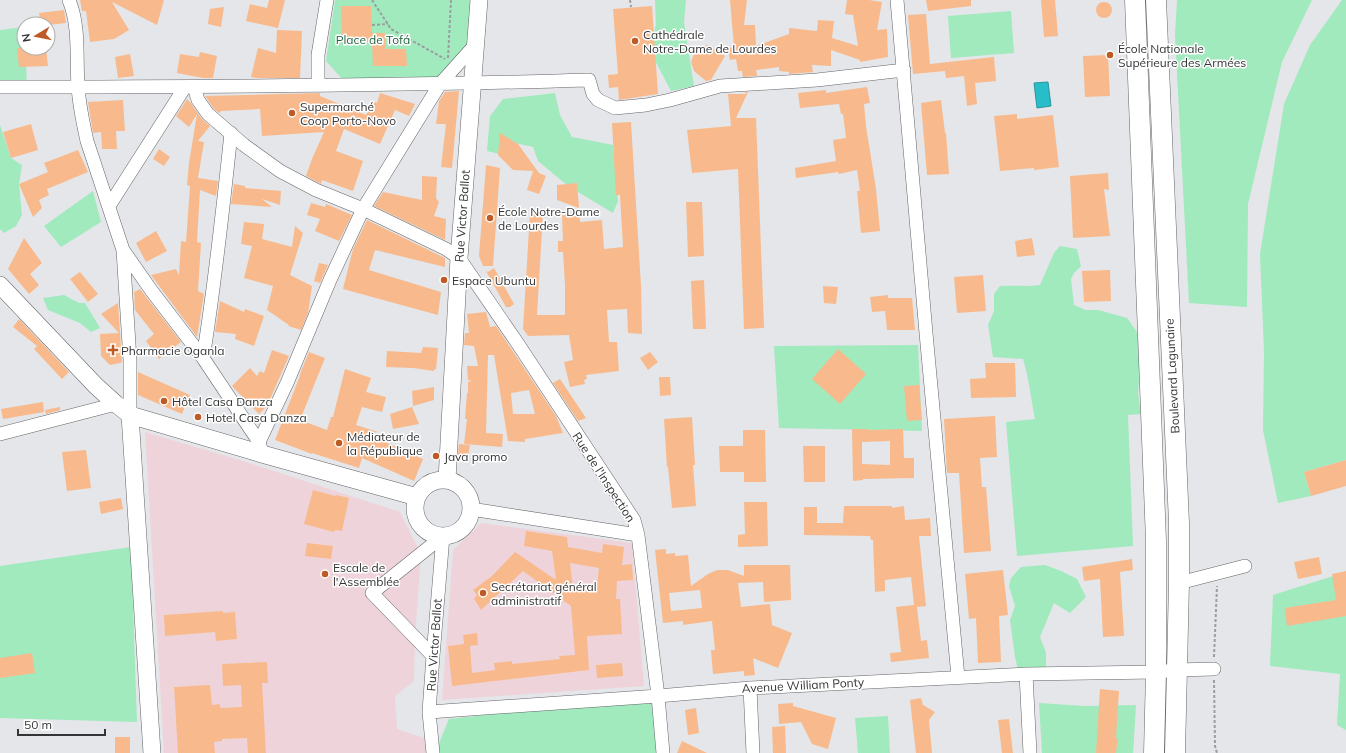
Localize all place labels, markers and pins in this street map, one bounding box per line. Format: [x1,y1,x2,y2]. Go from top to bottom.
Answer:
place label: Cathédrale Notre-Dame de Lourdes [643,27,777,56]
marker: Cathédrale Notre-Dame de Lourdes [630,36,640,46]
place label: École Nationale Supérieure des Armées [1118,41,1246,70]
marker: École Nationale Supérieure des Armées [1105,50,1115,60]
place label: Supermarché Coop Porto-Novo [300,99,396,128]
marker: Supermarché Coop Porto-Novo [287,108,297,118]
place label: École Notre-Dame de Lourdes [498,204,599,233]
marker: École Notre-Dame de Lourdes [485,213,495,223]
place label: Espace Ubuntu [452,273,536,288]
marker: Espace Ubuntu [439,275,449,285]
place label: Pharmacie Oganla [121,343,224,358]
marker: Pharmacie Oganla [108,345,118,355]
place label: Hôtel Casa Danza [172,394,273,409]
marker: Hôtel Casa Danza [159,396,169,406]
place label: Hotel Casa Danza [206,410,307,425]
marker: Hotel Casa Danza [193,412,203,422]
place label: Médiateur de la République [347,429,423,458]
marker: Médiateur de la République [334,438,344,448]
place label: Java promo [444,449,508,464]
marker: Java promo [431,451,441,461]
place label: Escale de l'Assemblée [333,560,399,589]
marker: Escale de l'Assemblée [320,569,330,579]
place label: Secrétariat général administratif [491,579,597,608]
marker: Secrétariat général administratif [478,588,488,598]

